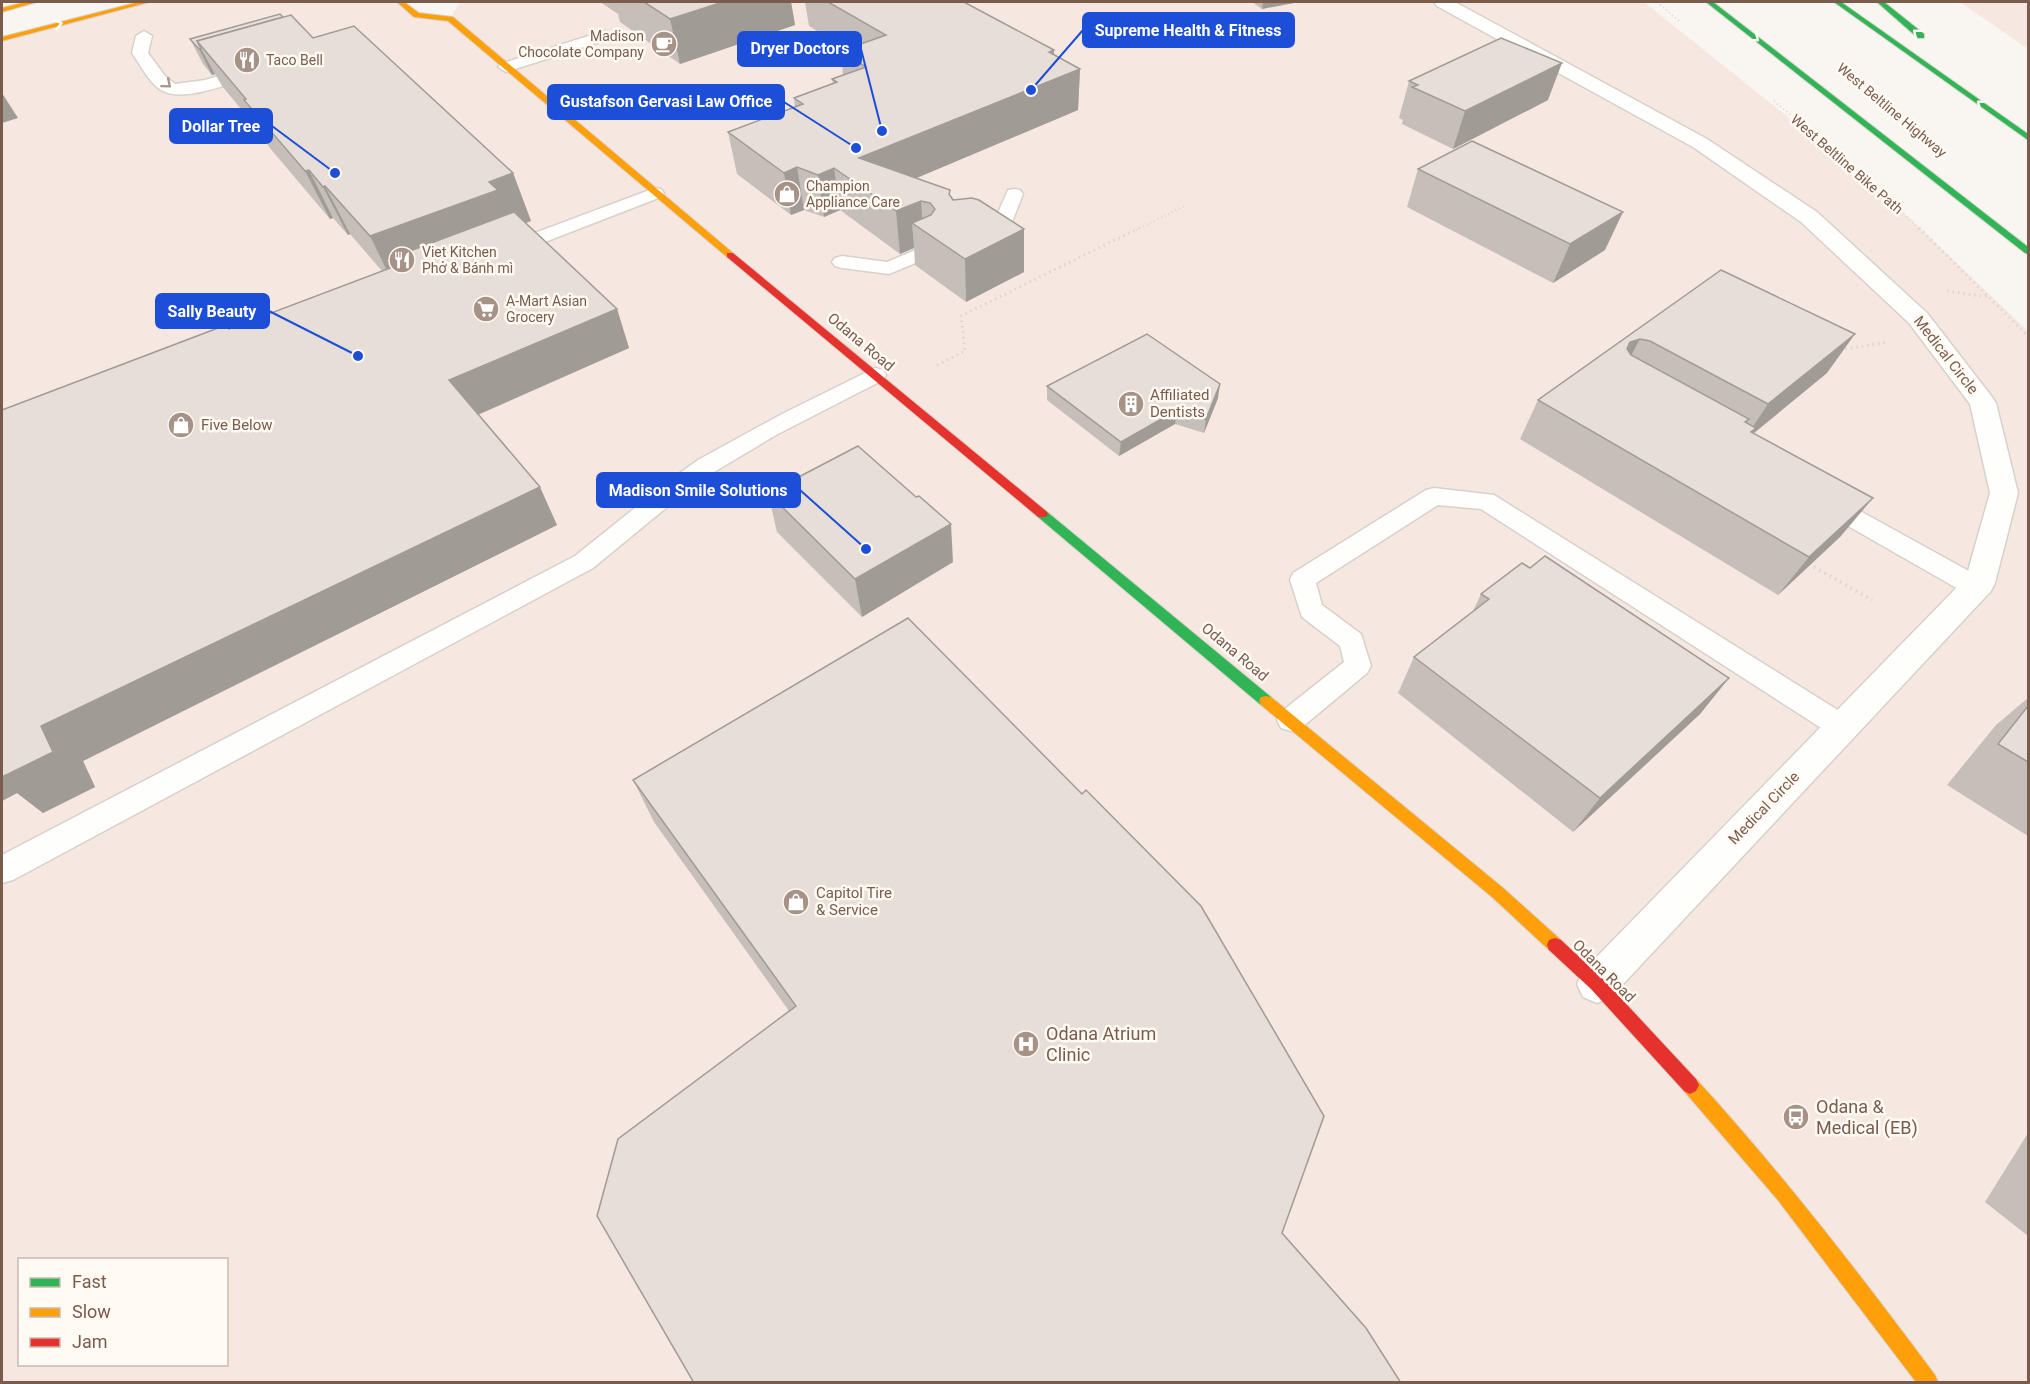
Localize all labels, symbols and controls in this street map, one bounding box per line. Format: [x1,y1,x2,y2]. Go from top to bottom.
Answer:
callout: Supreme Health & Fitness [1083,13,1294,47]
one-way arrow [53,19,63,32]
text: Supreme Health & Fitness [1095,21,1281,40]
place label: Madison Chocolate Company [518,28,644,60]
cafe icon: Madison Chocolate Company [649,29,679,59]
one-way arrow [1913,29,1924,40]
one-way arrow [1748,30,1759,41]
callout: Dryer Doctors [738,32,861,66]
text: Dryer Doctors [751,39,849,58]
restaurant icon: Taco Bell [232,45,262,75]
place label: Taco Bell [266,52,323,68]
street label: West Beltline Highway [1834,59,1950,161]
one-way arrow [160,76,171,87]
callout: Gustafson Gervasi Law Office [548,85,784,119]
text: Gustafson Gervasi Law Office [560,92,773,111]
one-way arrow [1977,100,1988,111]
callout: Dollar Tree [170,109,272,143]
street label: West Beltline Bike Path [1788,111,1906,217]
text: Dollar Tree [182,117,260,136]
place label: Champion Appliance Care [806,178,900,210]
shop icon: Champion Appliance Care [772,179,802,209]
place label: Viet Kitchen Phở & Bánh mì [422,244,513,276]
restaurant icon: Viet Kitchen Phở & Bánh mì [387,245,417,275]
place label: A-Mart Asian Grocery [506,293,587,325]
callout: Sally Beauty [156,294,269,328]
supermarket icon: A-Mart Asian Grocery [471,294,501,324]
text: Sally Beauty [168,302,257,321]
street label: Odana Road [824,309,898,375]
street label: Medical Circle [1910,312,1982,398]
place label: Affiliated Dentists [1150,386,1209,421]
building icon: Affiliated Dentists [1116,389,1146,419]
shop icon: Five Below [166,410,196,440]
place label: Five Below [201,416,273,434]
callout: Madison Smile Solutions [597,473,800,507]
text: Madison Smile Solutions [609,481,787,500]
street label: Odana Road [1198,619,1272,685]
street label: Medical Circle [1725,768,1803,848]
place label: Capitol Tire & Service [816,884,892,919]
shop icon: Capitol Tire & Service [781,887,811,917]
street label: Odana Road [1569,936,1639,1006]
place label: Odana Atrium Clinic [1046,1023,1156,1065]
hospital icon: Odana Atrium Clinic [1011,1029,1041,1059]
place label: Odana & Medical (EB) [1816,1096,1918,1139]
bus stop icon: Odana & Medical (EB) [1781,1102,1811,1132]
legend [18,1258,228,1366]
text: Fast [72,1271,107,1292]
text: Slow [72,1301,111,1322]
text: Jam [72,1331,108,1352]

